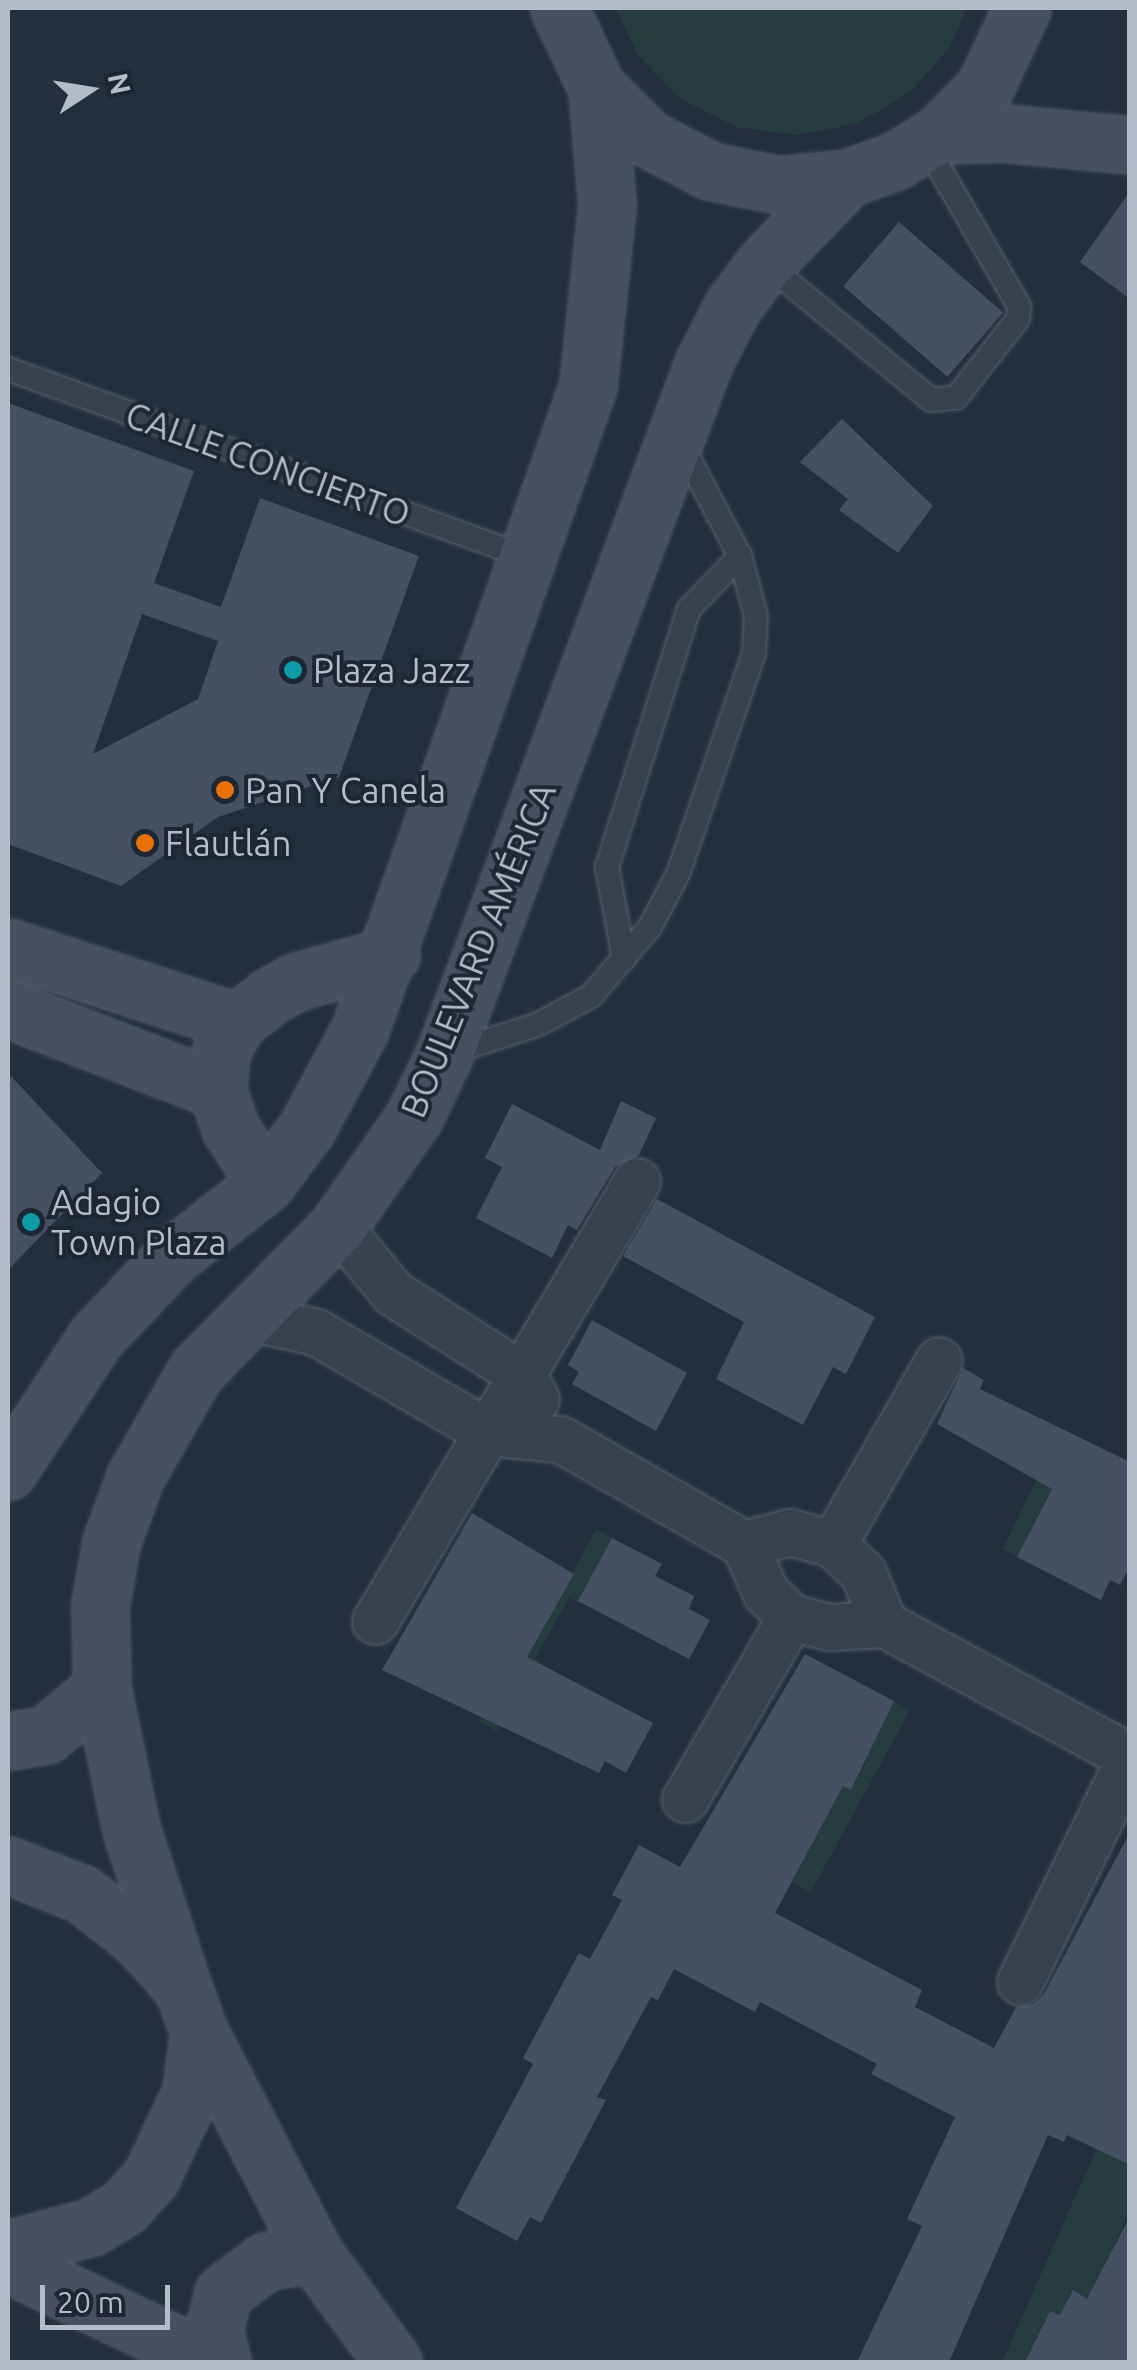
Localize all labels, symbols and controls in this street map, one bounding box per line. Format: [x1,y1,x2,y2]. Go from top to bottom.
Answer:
north arrow [40,40,140,140]
text: N [102,70,137,97]
street label: CALLE CONCIERTO [120,393,416,535]
place label: Plaza Jazz [313,649,471,691]
marker: Plaza Jazz [282,659,304,681]
place label: Pan Y Canela [245,769,446,811]
street label: BOULEVARD AMÉRICA [392,777,564,1123]
marker: Pan Y Canela [214,779,236,801]
place label: Flautlán [165,822,292,864]
marker: Flautlán [134,832,156,854]
place label: Adagio Town Plaza [51,1181,227,1263]
marker: Adagio Town Plaza [20,1211,42,1233]
scale bar [45,2265,175,2327]
text: 20 m [57,2285,124,2319]

